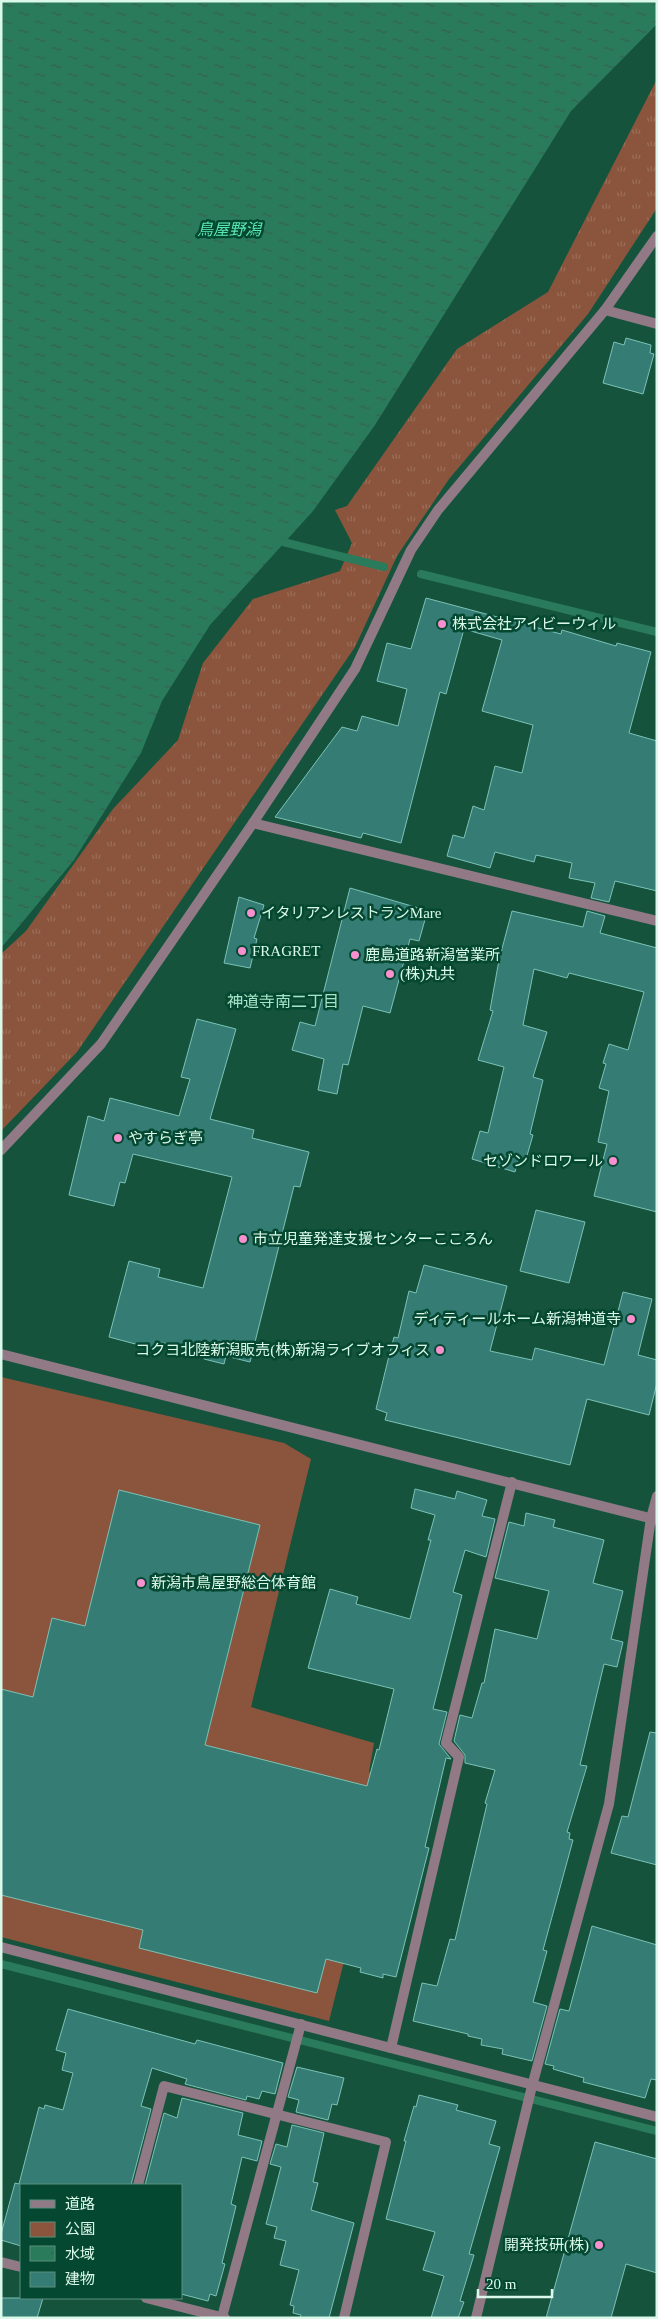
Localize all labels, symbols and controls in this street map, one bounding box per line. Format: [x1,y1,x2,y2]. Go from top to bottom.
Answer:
water label: 鳥屋野潟 [197,221,263,238]
place label: 株式会社アイビーウィル [452,616,616,632]
marker: 株式会社アイビーウィル [436,618,448,630]
place label: イタリアンレストランMare [261,905,442,921]
marker: イタリアンレストランMare [245,907,257,919]
place label: FRAGRET [252,943,320,959]
marker: FRAGRET [236,945,248,957]
place label: 鹿島道路新潟営業所 [365,947,500,963]
marker: 鹿島道路新潟営業所 [349,949,361,961]
place label: (株)丸共 [400,966,455,983]
marker: (株)丸共 [384,968,396,980]
district label: 神道寺南二丁目 [227,993,339,1010]
place label: やすらぎ亭 [128,1130,203,1146]
marker: やすらぎ亭 [112,1132,124,1144]
place label: セゾンドロワール [483,1153,603,1169]
marker: セゾンドロワール [607,1155,619,1167]
place label: 市立児童発達支援センターこころん [253,1231,493,1247]
marker: 市立児童発達支援センターこころん [237,1233,249,1245]
place label: ディティールホーム新潟神道寺 [413,1311,621,1327]
marker: ディティールホーム新潟神道寺 [625,1313,637,1325]
place label: コクヨ北陸新潟販売(株)新潟ライブオフィス [135,1341,430,1359]
marker: コクヨ北陸新潟販売(株)新潟ライブオフィス [434,1344,446,1356]
place label: 新潟市鳥屋野総合体育館 [151,1575,316,1591]
marker: 新潟市鳥屋野総合体育館 [135,1577,147,1589]
legend [20,2184,182,2299]
text: 道路 [65,2196,95,2212]
text: 公園 [65,2221,95,2237]
place label: 開発技研(株) [504,2237,589,2254]
marker: 開発技研(株) [593,2239,605,2251]
text: 水域 [65,2246,95,2262]
scale bar [478,2266,552,2298]
text: 建物 [65,2271,95,2287]
text: 20 m [486,2276,517,2292]

